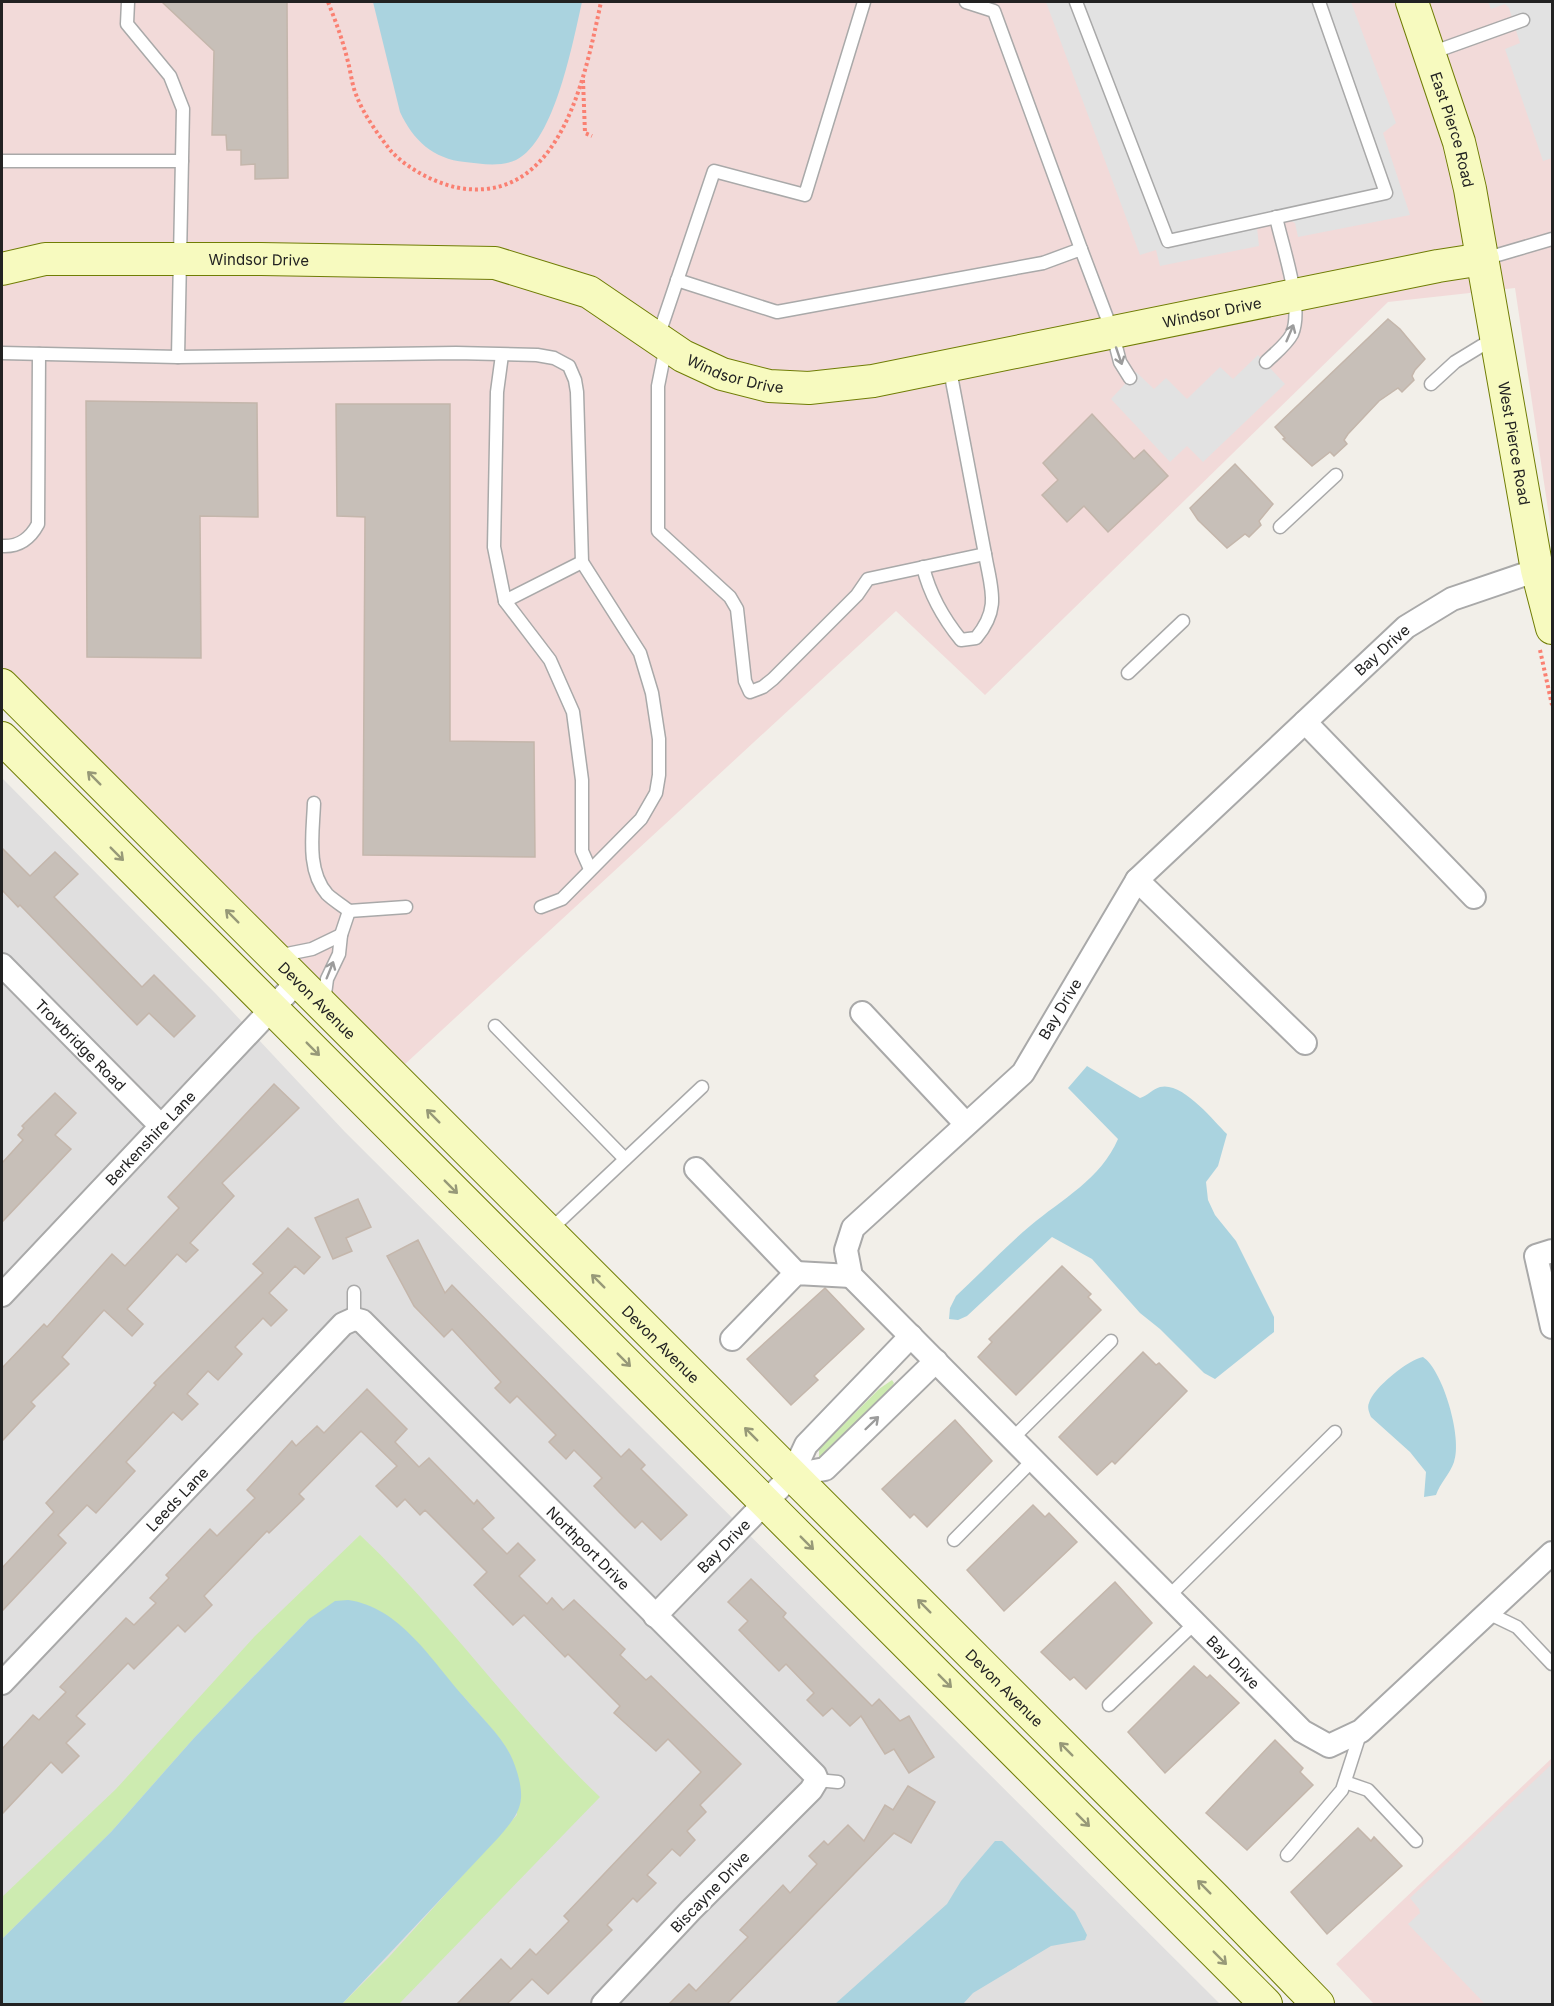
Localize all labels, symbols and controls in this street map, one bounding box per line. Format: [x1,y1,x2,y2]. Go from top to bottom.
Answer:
street label: East Pierce Road [1427,69,1479,189]
street label: Windsor Drive [209,250,309,269]
street label: Windsor Drive [1161,293,1263,331]
one-way arrow [1285,324,1296,342]
one-way arrow [1114,346,1125,365]
street label: Windsor Drive [684,350,784,396]
street label: West Pierce Road [1495,380,1535,506]
street label: Bay Drive [1350,620,1414,680]
one-way arrow [87,771,102,785]
one-way arrow [110,846,125,861]
one-way arrow [225,908,240,923]
street label: Devon Avenue [275,958,360,1043]
one-way arrow [326,961,337,980]
street label: Bay Drive [1034,975,1086,1043]
street label: Trowbridge Road [31,995,130,1095]
one-way arrow [305,1042,320,1057]
street label: Berkenshire Lane [101,1086,199,1189]
one-way arrow [426,1108,440,1123]
one-way arrow [443,1180,458,1194]
one-way arrow [591,1274,606,1288]
street label: Devon Avenue [618,1301,704,1387]
one-way arrow [617,1353,632,1368]
one-way arrow [865,1416,880,1430]
one-way arrow [744,1426,759,1441]
street label: Leeds Lane [142,1463,212,1535]
street label: Northport Drive [543,1502,634,1594]
street label: Bay Drive [693,1515,754,1577]
one-way arrow [800,1536,815,1551]
one-way arrow [916,1599,931,1614]
street label: Bay Drive [1203,1631,1264,1693]
street label: Devon Avenue [962,1645,1048,1731]
one-way arrow [938,1674,952,1689]
one-way arrow [1059,1741,1074,1756]
one-way arrow [1075,1812,1090,1827]
street label: Biscayne Drive [666,1847,754,1937]
one-way arrow [1197,1880,1212,1895]
one-way arrow [1213,1950,1228,1965]

